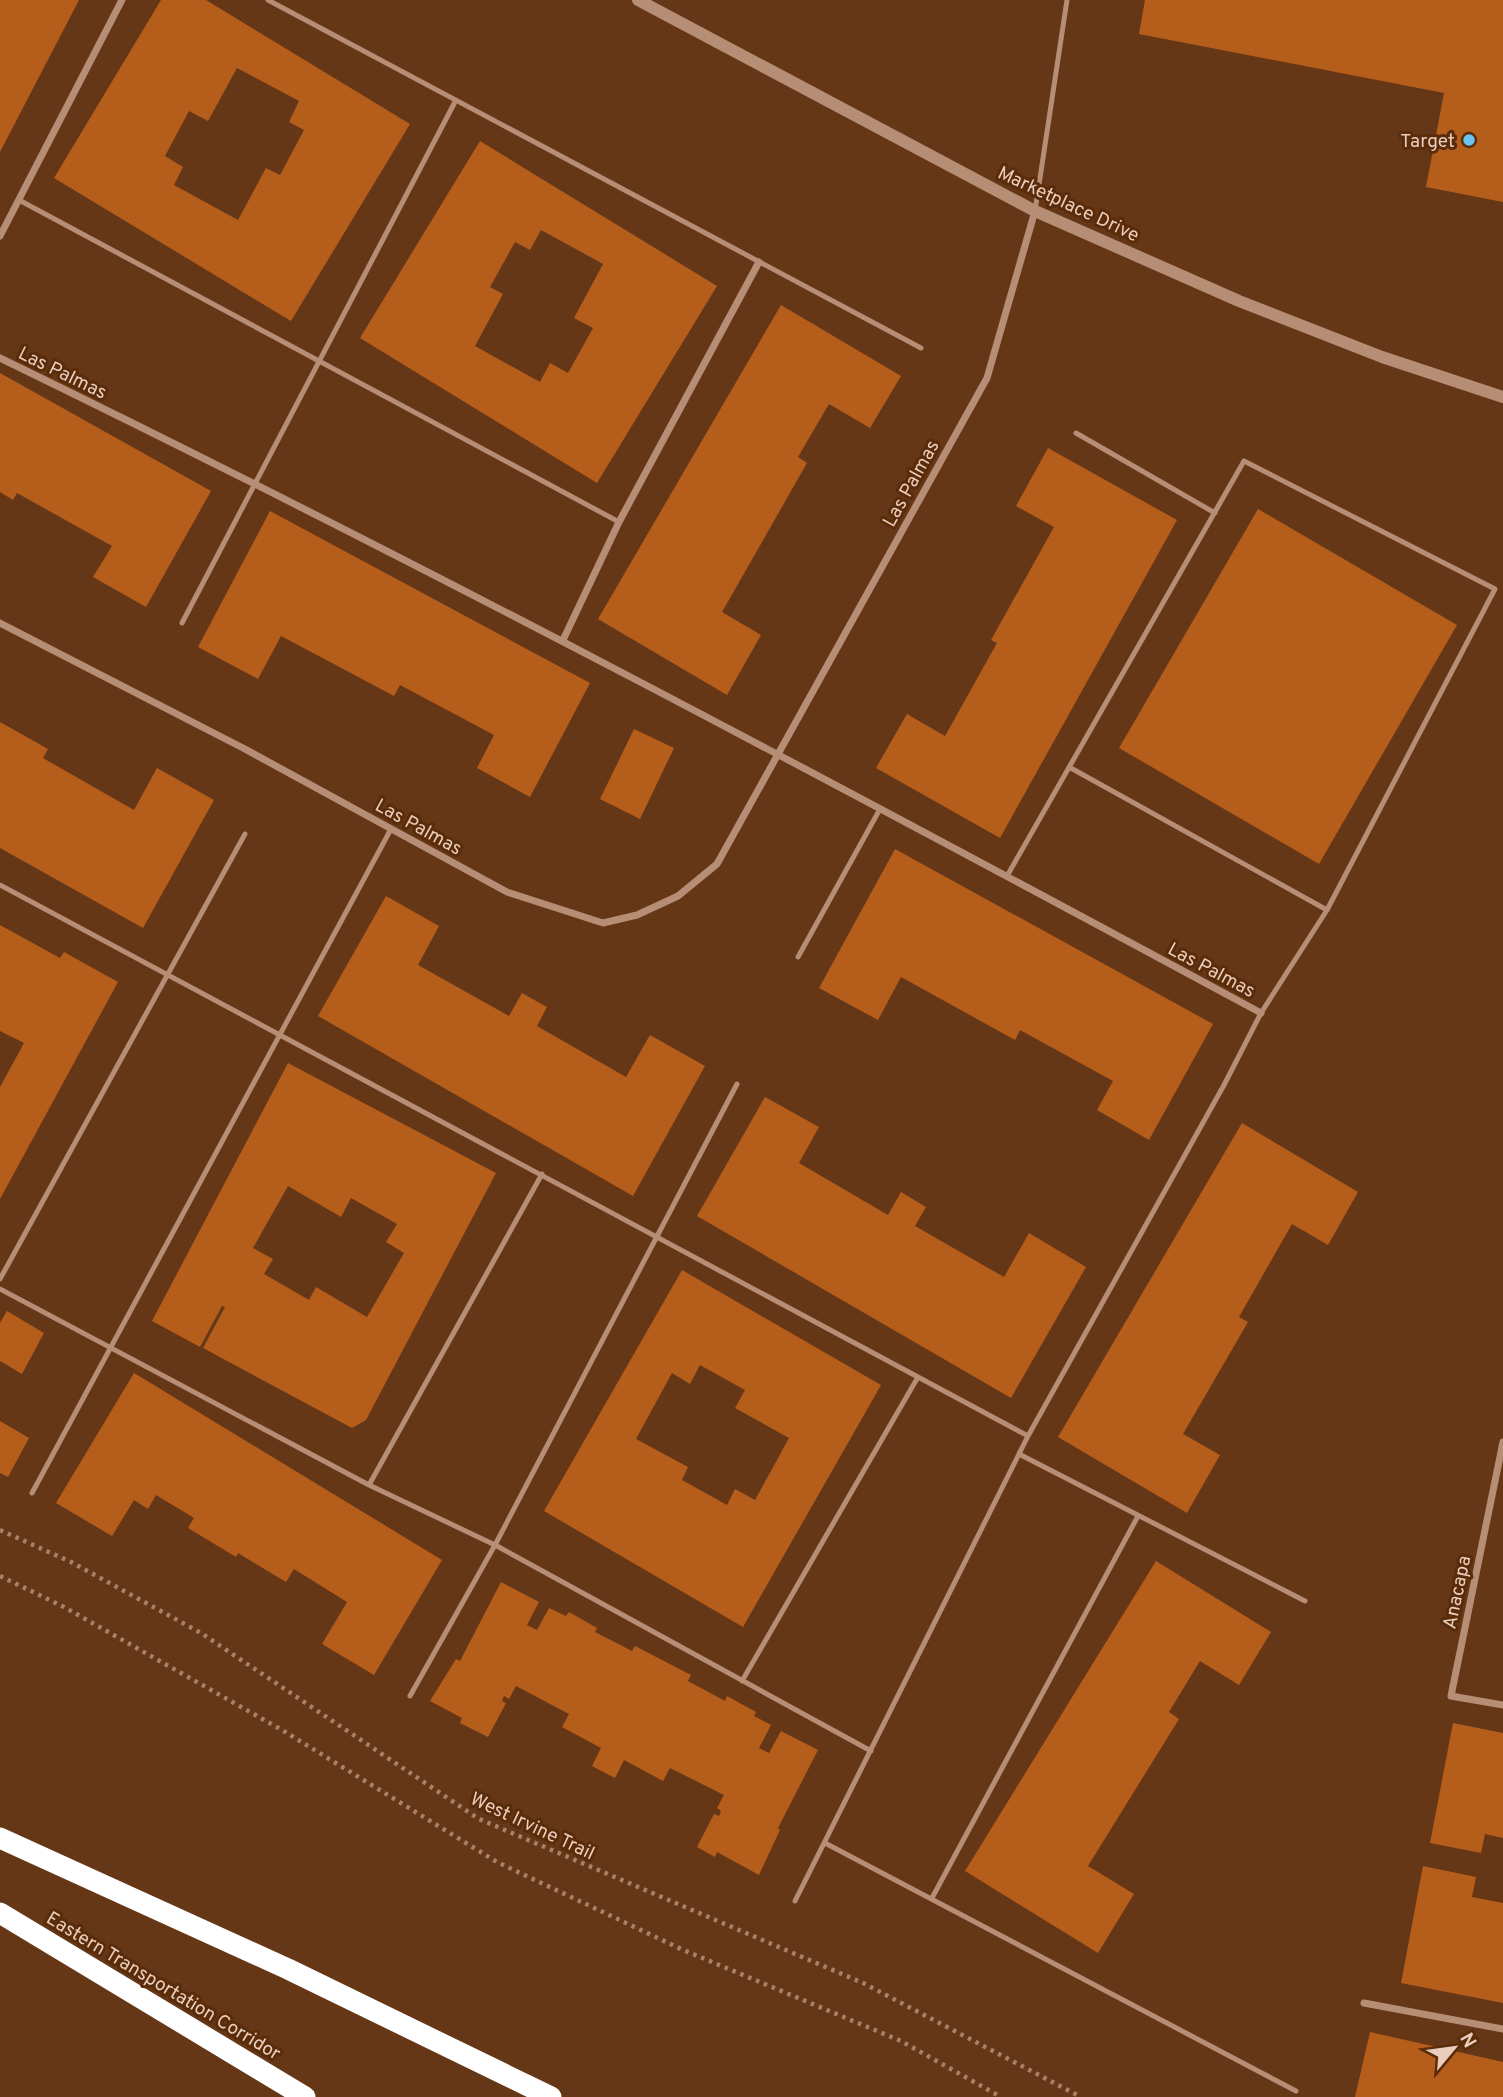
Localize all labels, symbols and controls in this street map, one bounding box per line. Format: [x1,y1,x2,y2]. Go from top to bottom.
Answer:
place label: Target [1400,130,1455,154]
marker: Target [1461,132,1477,148]
street label: Marketplace Drive [993,161,1143,248]
street label: Las Palmas [14,342,110,406]
street label: Las Palmas [878,436,945,532]
street label: Las Palmas [370,794,466,861]
street label: Las Palmas [1163,938,1259,1004]
street label: Anacapa [1438,1553,1477,1631]
street label: West Irvine Trail [466,1787,598,1866]
street label: Eastern Transportation Corridor [41,1907,285,2067]
north arrow [1419,2013,1489,2083]
text: N [1453,2029,1481,2053]

